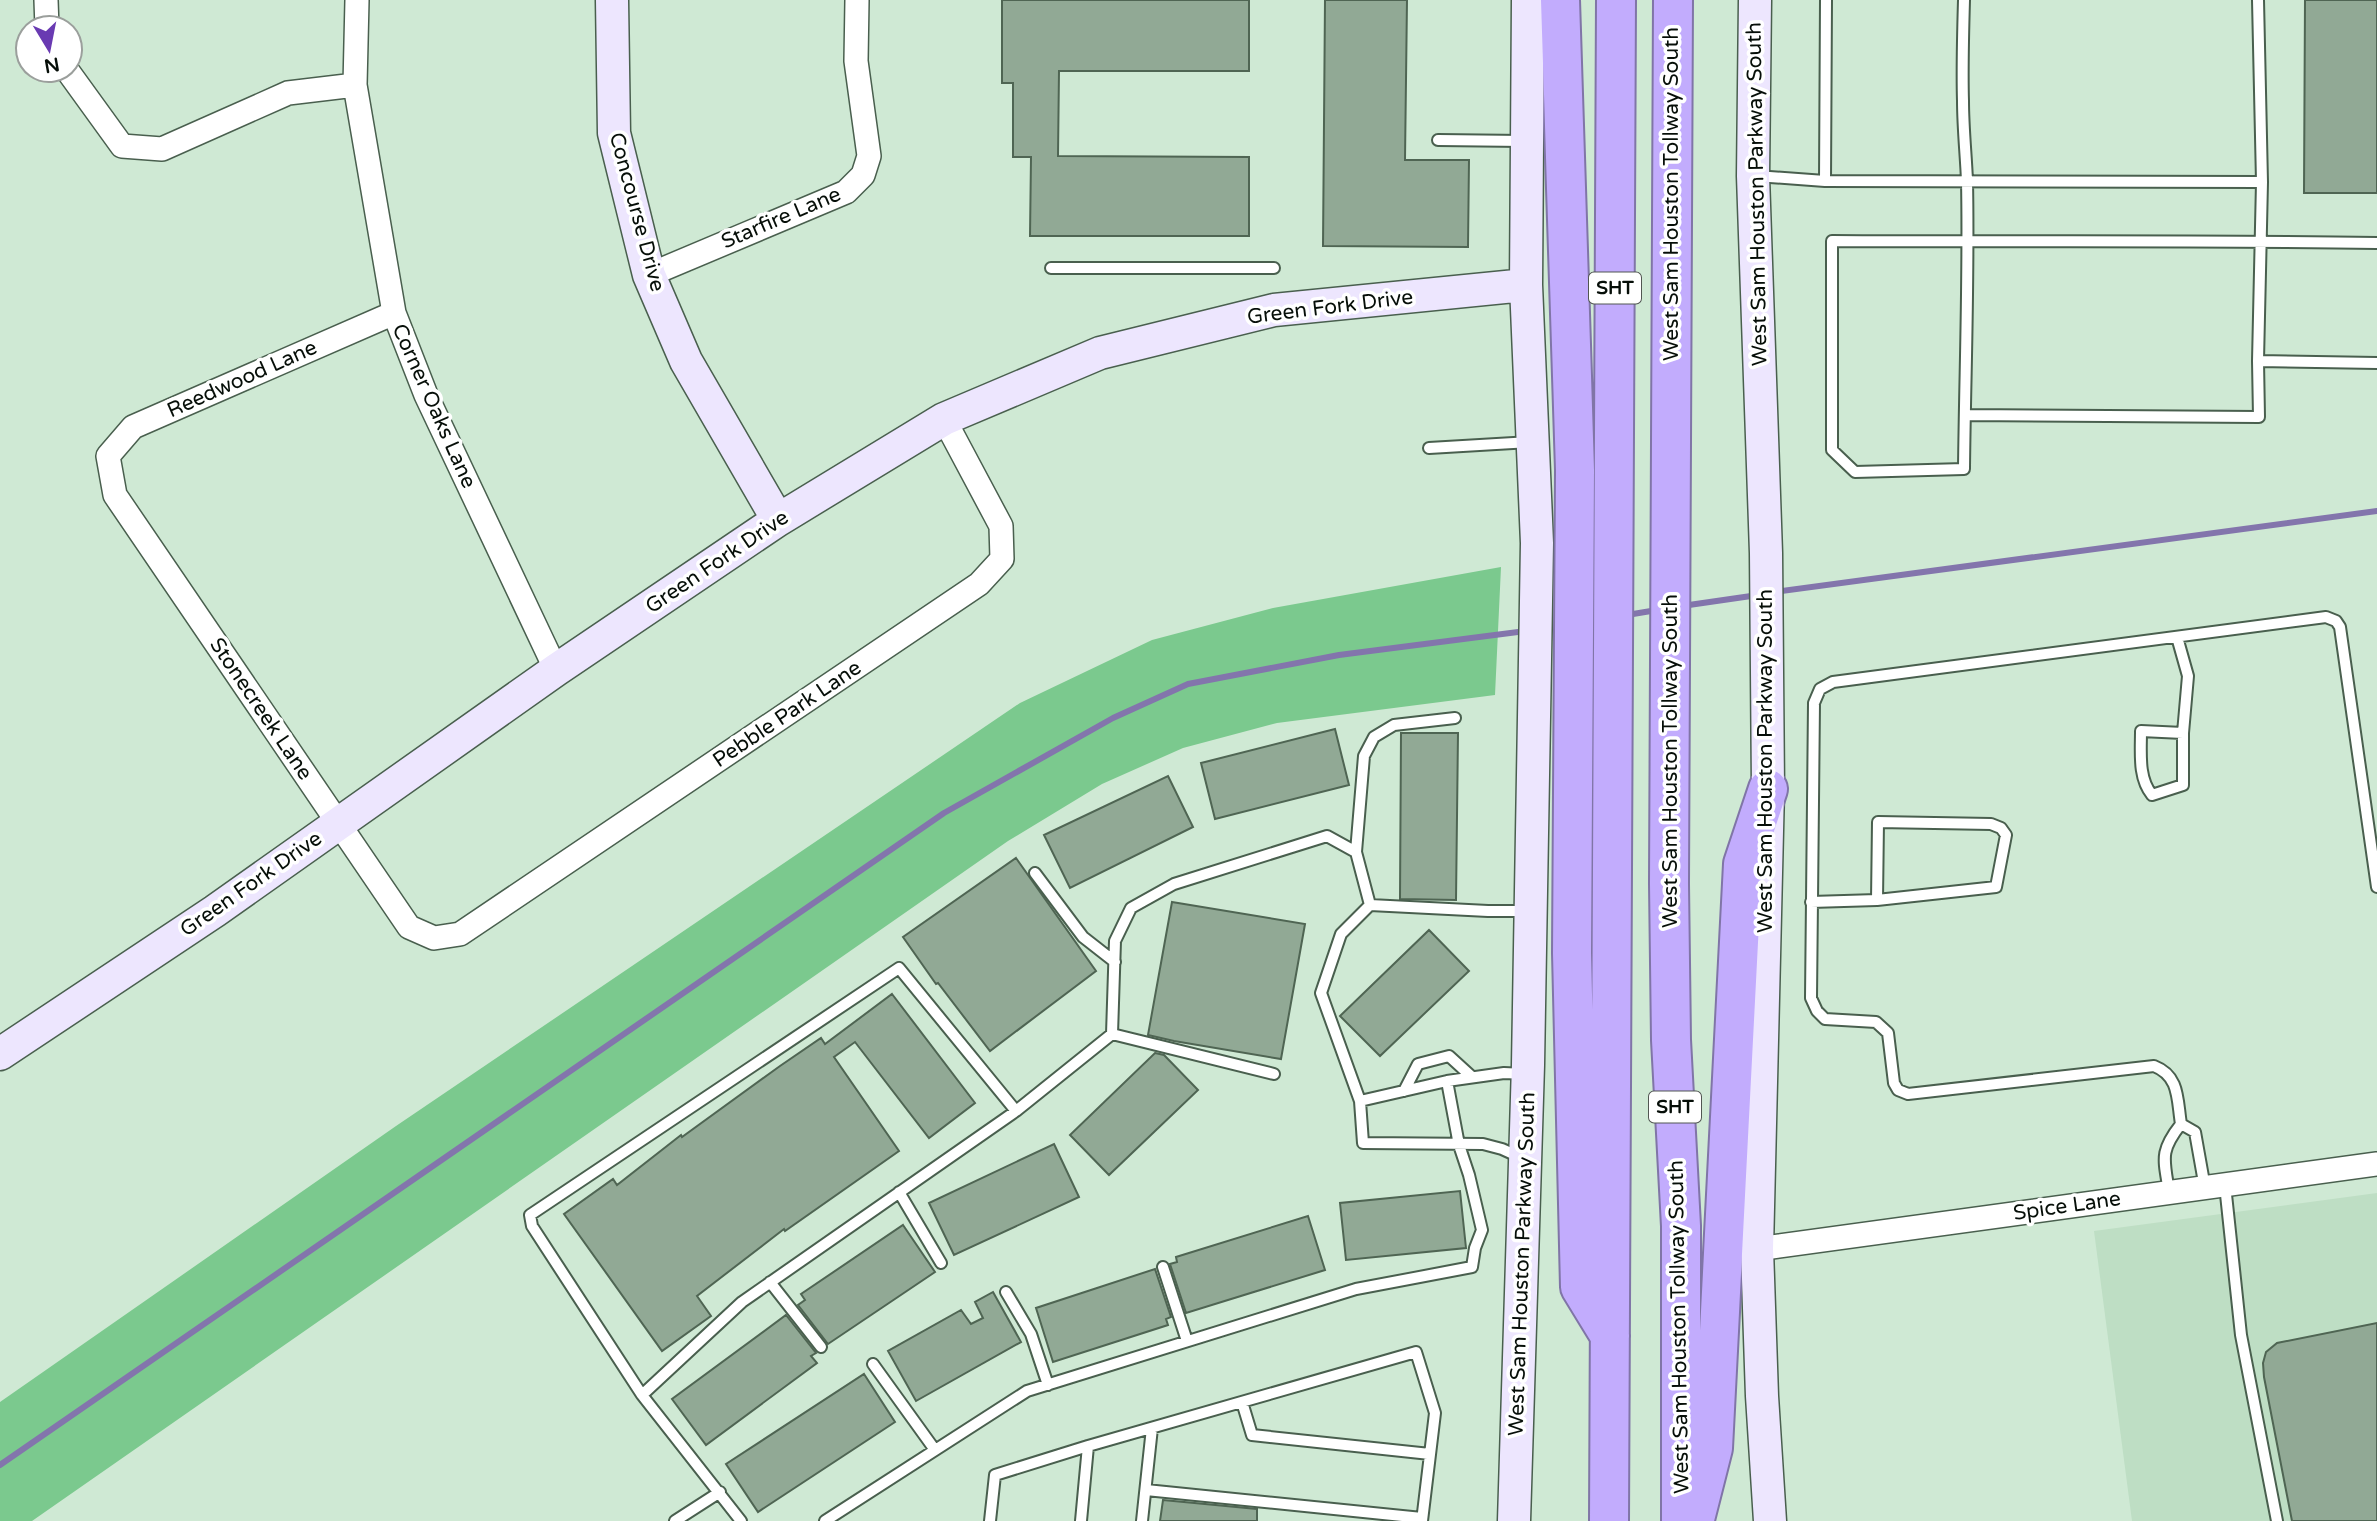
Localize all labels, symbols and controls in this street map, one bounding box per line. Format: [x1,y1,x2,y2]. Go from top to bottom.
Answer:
north arrow [14,14,84,84]
street label: West Sam Houston Parkway South [1741,22,1773,366]
street label: West Sam Houston Tollway South [1659,27,1684,361]
text: N [42,53,61,77]
street label: Concourse Drive [604,130,670,294]
street label: Starfire Lane [717,182,845,254]
road number: SHT [1589,272,1641,304]
street label: Green Fork Drive [1246,284,1415,330]
street label: Corner Oaks Lane [387,320,482,492]
street label: Reedwood Lane [163,335,321,423]
street label: Green Fork Drive [641,505,793,619]
street label: West Sam Houston Parkway South [1753,589,1778,933]
street label: West Sam Houston Tollway South [1658,594,1683,928]
street label: Stonecreek Lane [204,633,318,785]
street label: Pebble Park Lane [708,655,866,773]
street label: Green Fork Drive [175,826,327,942]
street label: West Sam Houston Parkway South [1504,1092,1540,1436]
road number: SHT [1649,1092,1701,1122]
street label: West Sam Houston Tollway South [1664,1160,1694,1494]
street label: Spice Lane [2012,1186,2122,1226]

